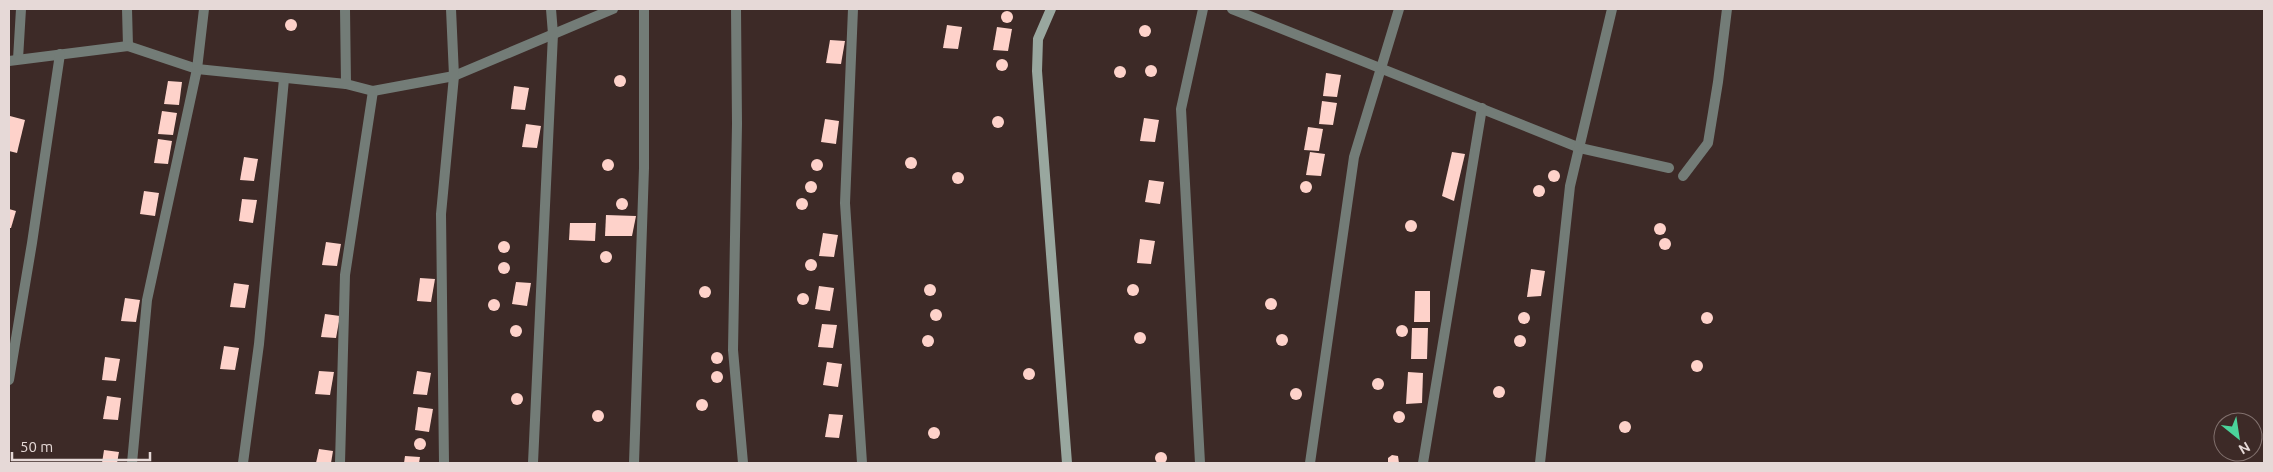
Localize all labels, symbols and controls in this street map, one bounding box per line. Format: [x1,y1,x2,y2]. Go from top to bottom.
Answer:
north arrow [2213,412,2263,462]
scale bar [12,430,150,462]
text: 50 m [20,438,53,455]
text: N [2236,439,2253,458]

